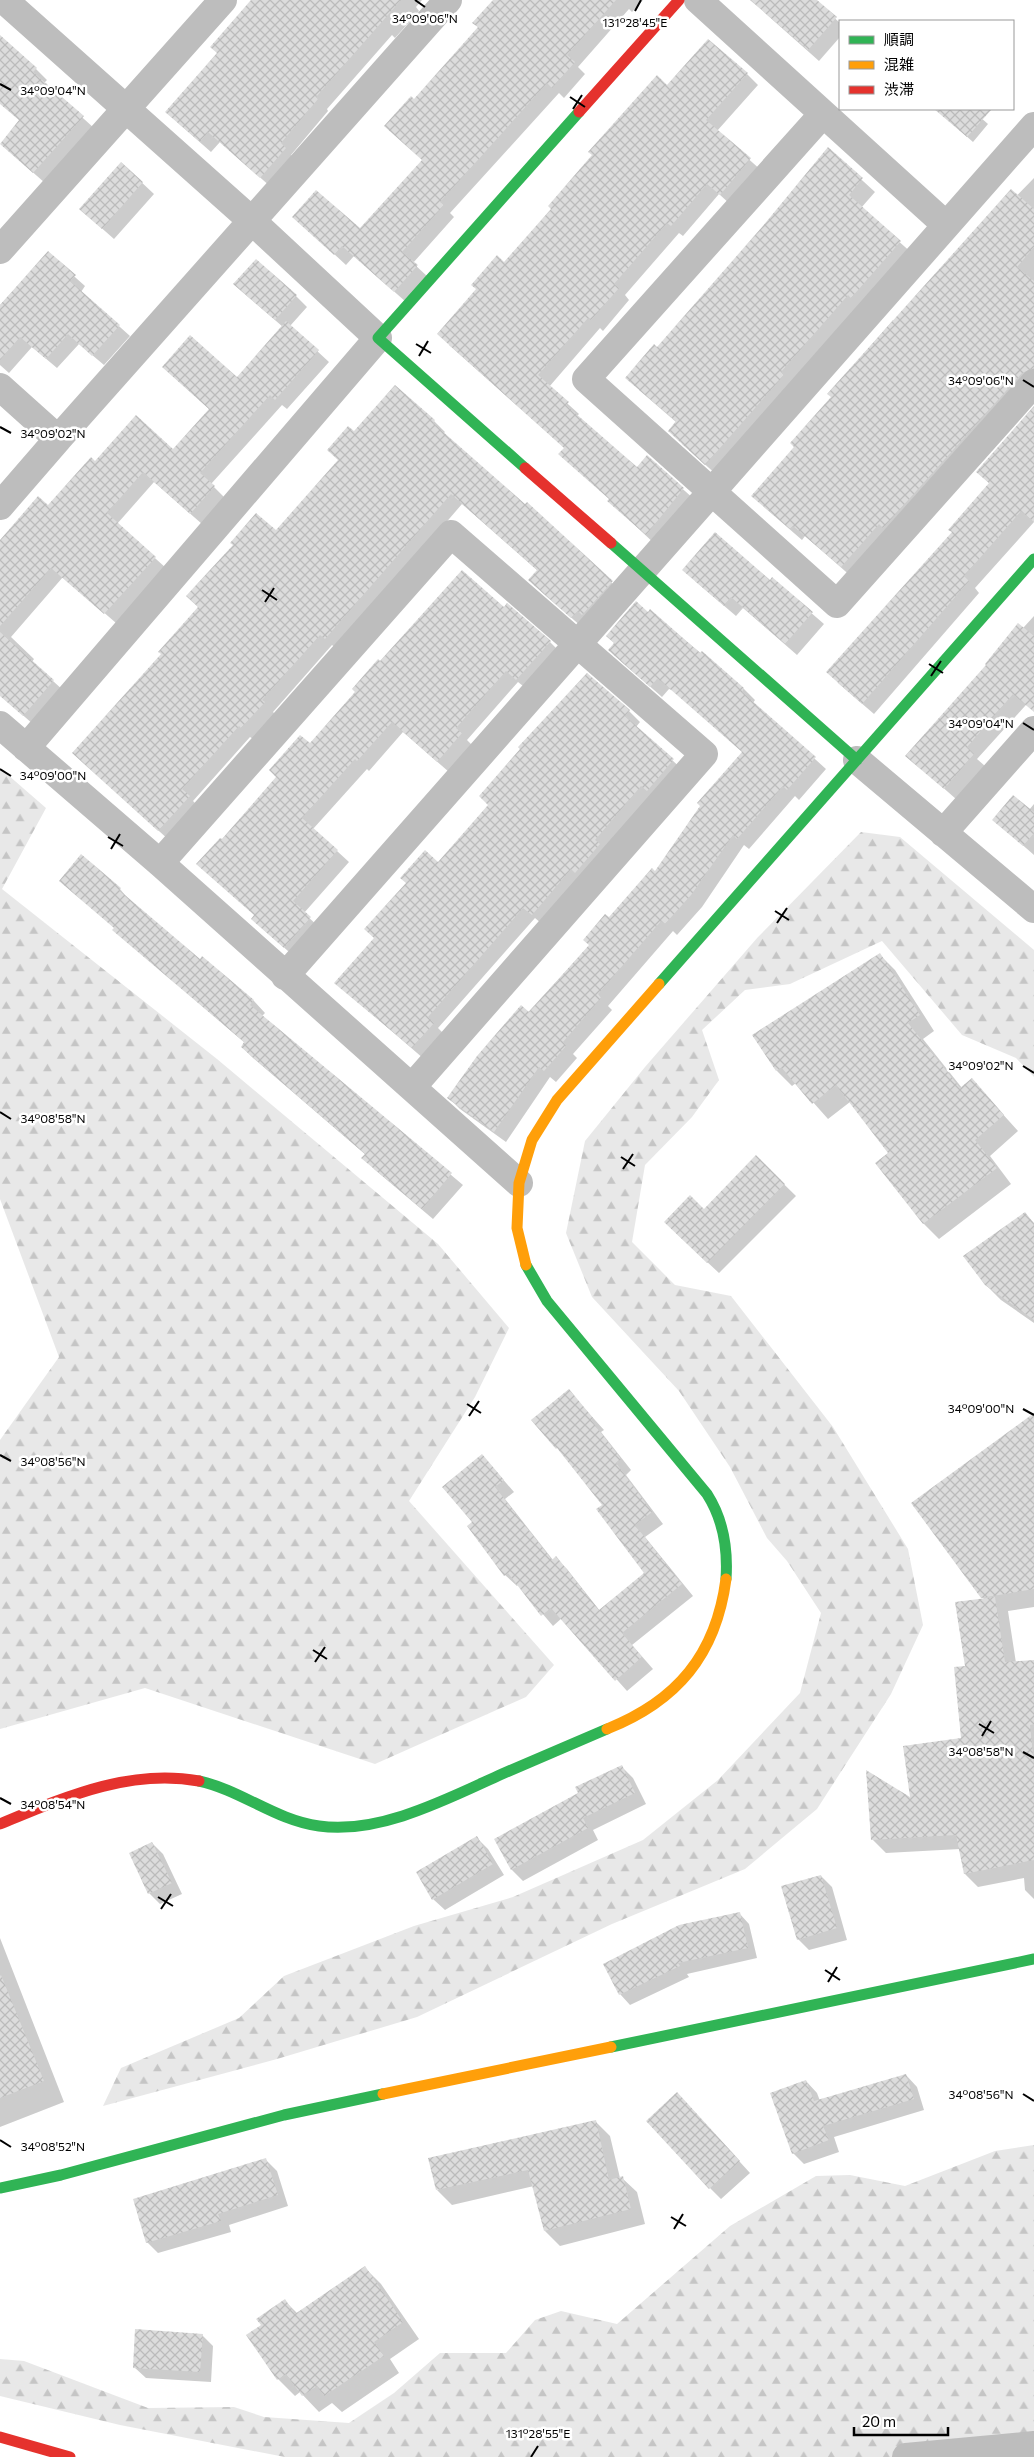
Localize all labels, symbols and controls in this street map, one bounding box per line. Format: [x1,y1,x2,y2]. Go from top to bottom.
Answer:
text: 34°09'06"N [392,11,458,25]
text: 131°28'45"E [603,15,667,29]
legend [839,20,1014,110]
text: 順調 [884,30,914,48]
text: 混雑 [884,55,914,73]
text: 渋滞 [884,80,914,98]
text: 34°09'04"N [20,83,86,97]
text: 34°09'06"N [948,373,1014,387]
text: 34°09'02"N [20,426,86,440]
text: 34°09'04"N [948,716,1014,730]
text: 34°09'00"N [20,768,86,782]
text: 34°09'02"N [948,1058,1014,1072]
text: 34°08'58"N [21,1111,85,1125]
text: 34°09'00"N [948,1401,1014,1415]
text: 34°08'56"N [21,1454,85,1468]
text: 34°08'58"N [949,1744,1013,1758]
text: 34°08'54"N [21,1797,85,1811]
text: 34°08'56"N [949,2087,1013,2101]
text: 34°08'52"N [21,2139,85,2153]
scale bar [854,2404,948,2436]
text: 20 m [862,2412,896,2430]
text: 131°28'55"E [506,2426,570,2440]

